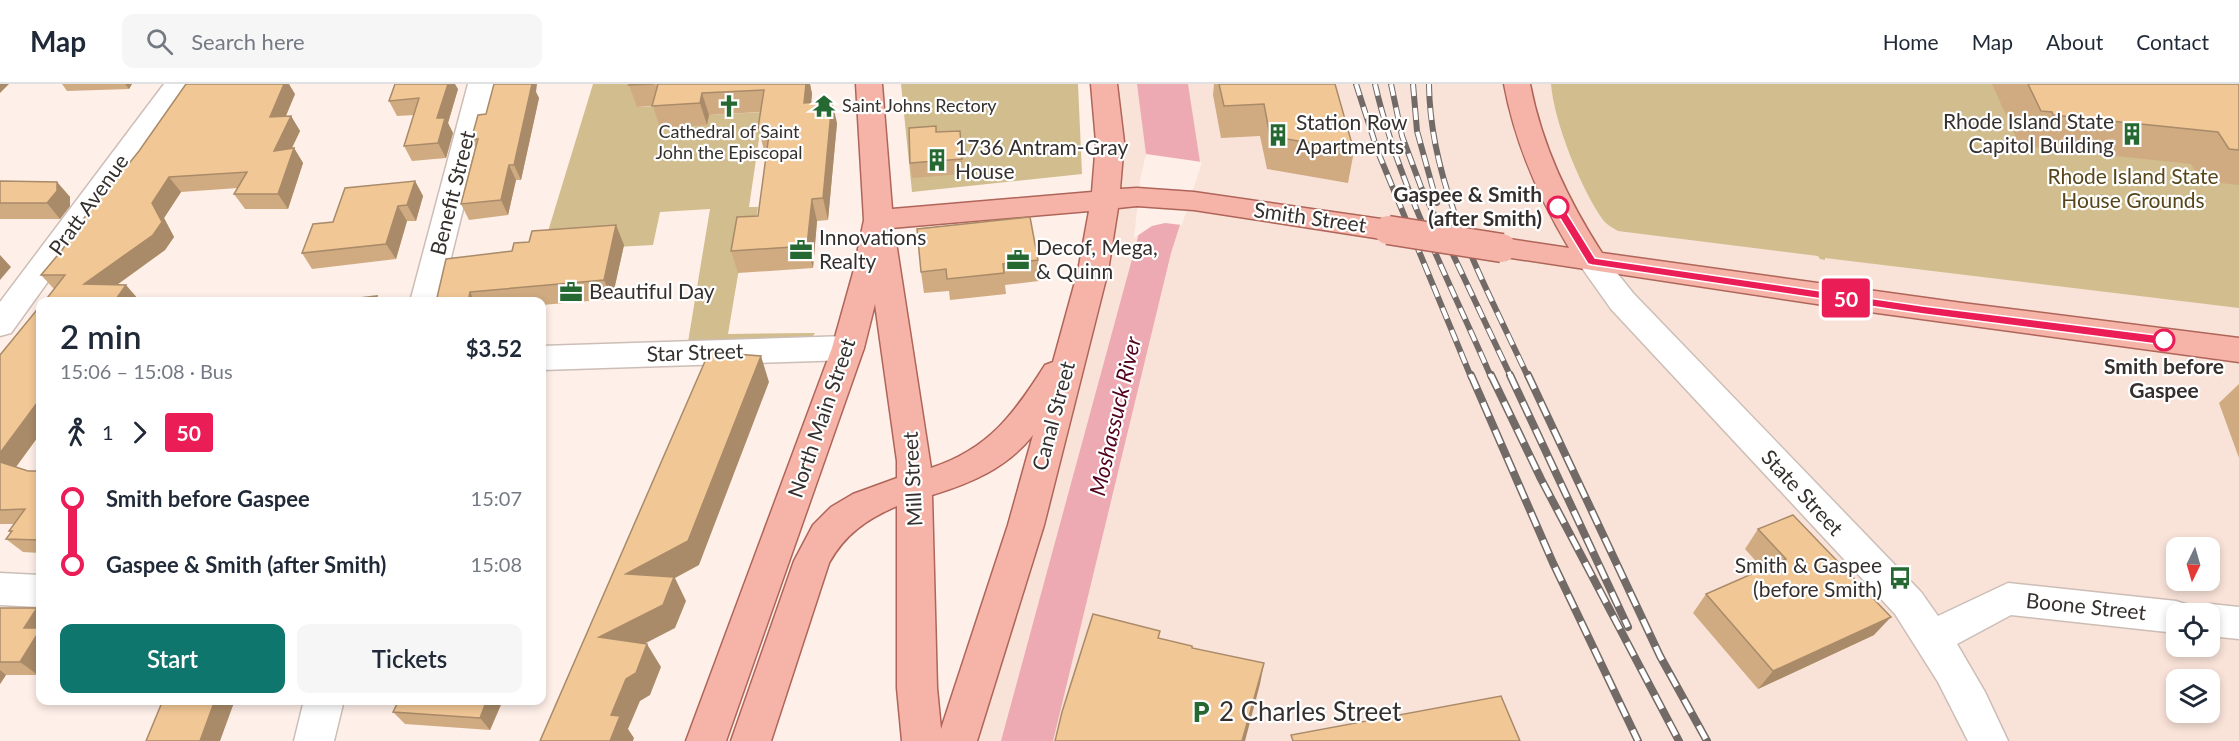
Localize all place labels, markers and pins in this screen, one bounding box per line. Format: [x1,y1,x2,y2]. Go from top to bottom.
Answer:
church icon: Cathedral of Saint John the Episcopal [716,93,742,119]
temple icon: Saint Johns Rectory [811,93,837,119]
place label: Saint Johns Rectory [842,94,997,116]
place label: Rhode Island State Capitol Building [1943,108,2114,157]
place label: Station Row Apartments [1296,109,1408,158]
place label: Cathedral of Saint John the Episcopal [655,120,803,163]
building icon: Rhode Island State Capitol Building [2119,121,2145,147]
building icon: Station Row Apartments [1265,122,1291,148]
place label: 1736 Antram-Gray House [955,134,1128,183]
building icon: 1736 Antram-Gray House [924,147,950,173]
place label: Gaspee & Smith (after Smith) [1393,181,1542,230]
marker: Gaspee & Smith (after Smith) [1547,196,1569,218]
place label: Innovations Realty [819,224,926,273]
place label: Decof, Mega, & Quinn [1036,234,1158,283]
office icon: Innovations Realty [788,237,814,263]
office icon: Decof, Mega, & Quinn [1005,247,1031,273]
place label: Beautiful Day [589,278,715,303]
office icon: Beautiful Day [558,279,584,305]
marker: Smith before Gaspee [2153,329,2175,351]
place label: Smith before Gaspee [2104,353,2224,402]
place label: Smith & Gaspee (before Smith) [1735,552,1882,601]
bus stop icon: Smith & Gaspee (before Smith) [1887,565,1913,591]
place label: 2 Charles Street [1219,695,1402,727]
parking icon: 2 Charles Street [1188,699,1214,725]

